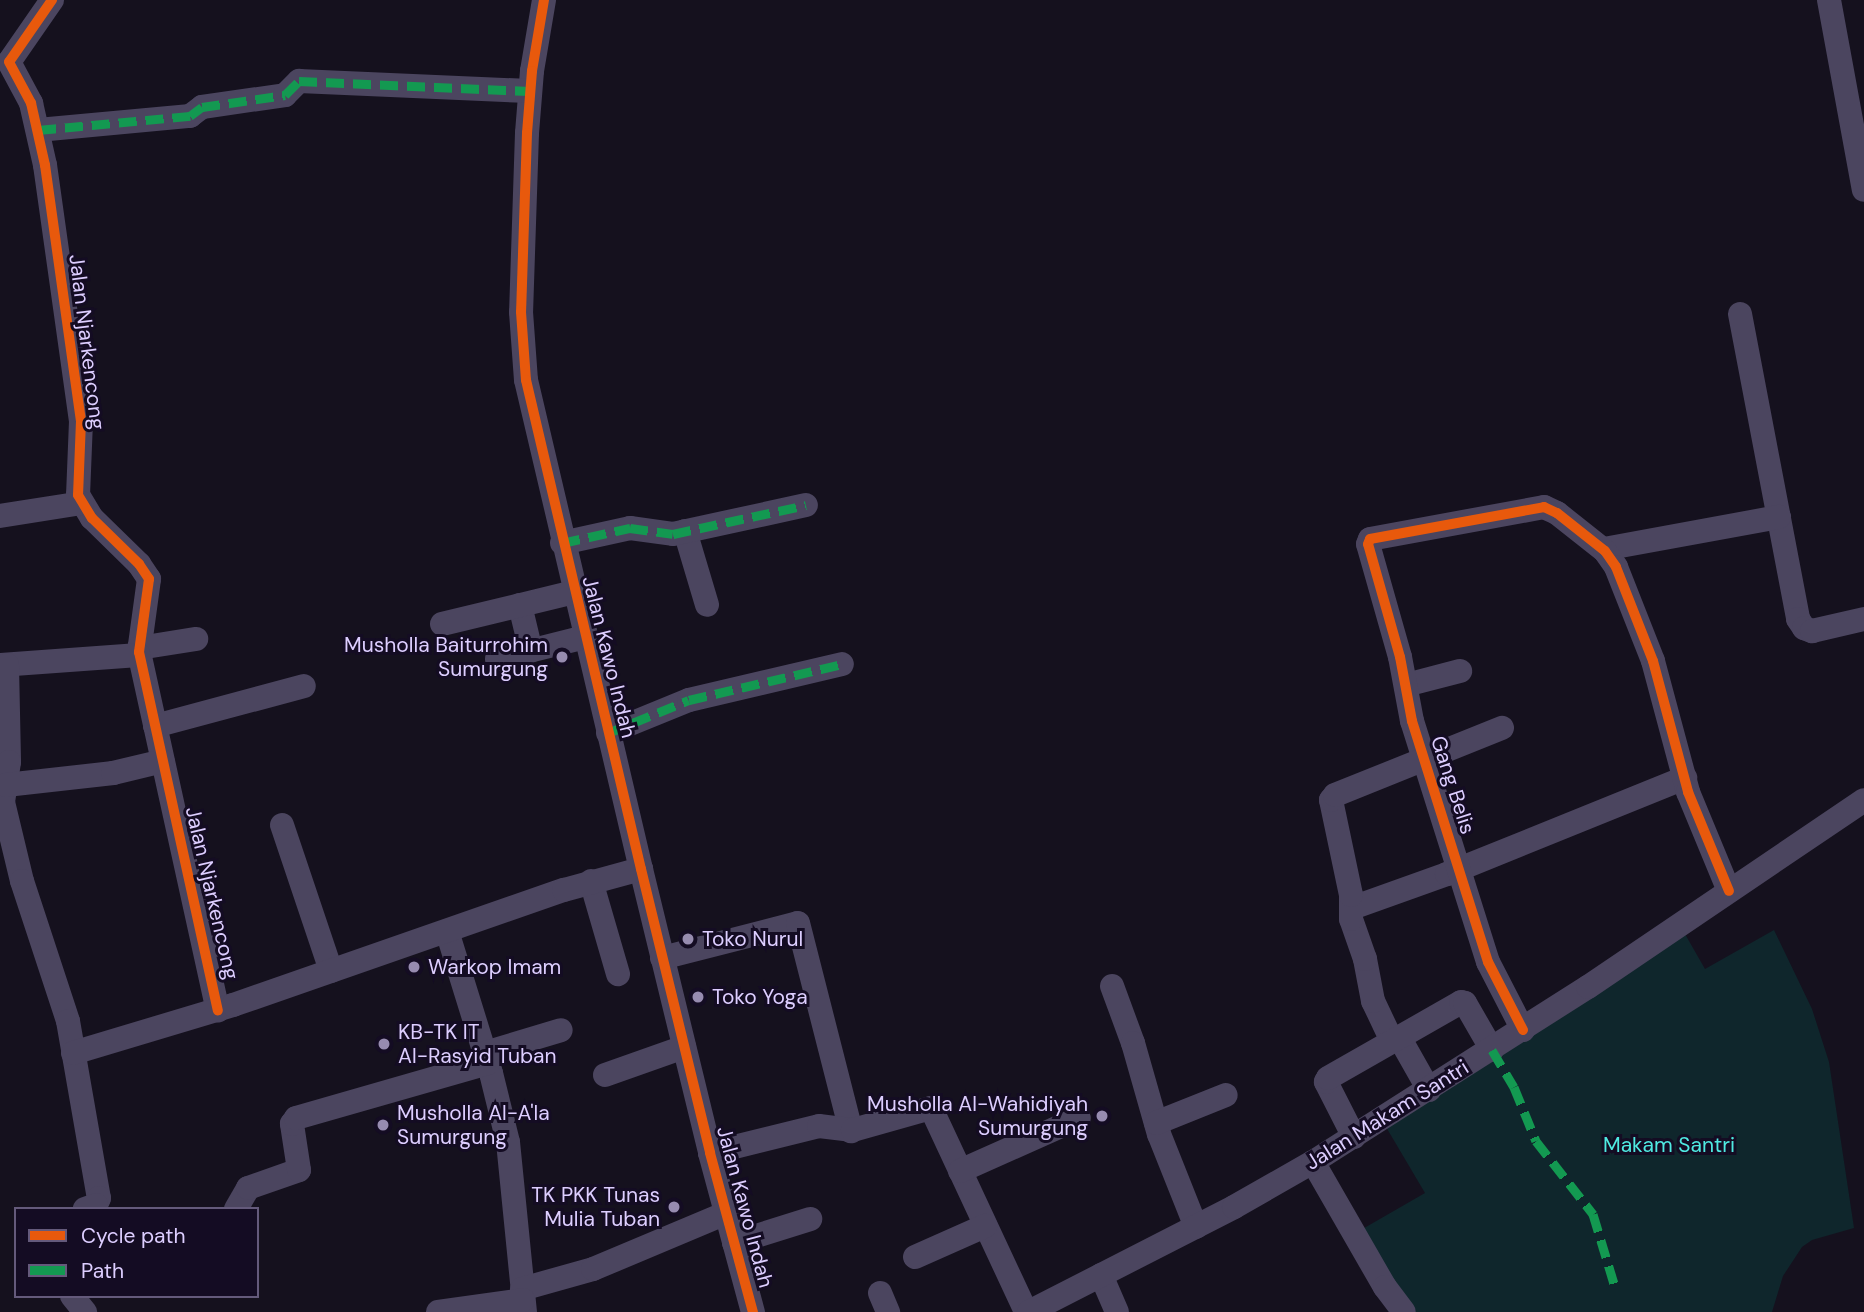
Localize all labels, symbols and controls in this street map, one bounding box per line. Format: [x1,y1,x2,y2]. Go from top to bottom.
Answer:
street label: Jalan Njarkencong [64,253,110,431]
street label: Jalan Kawo Indah [577,573,641,741]
place label: Musholla Baiturrohim Sumurgung [344,632,548,682]
marker: Musholla Baiturrohim Sumurgung [554,649,570,665]
street label: Gang Belis [1425,733,1481,837]
street label: Jalan Njarkencong [180,804,244,982]
place label: Toko Nurul [702,926,803,952]
marker: Toko Nurul [680,931,696,947]
place label: Warkop Imam [428,954,561,980]
marker: Warkop Imam [406,959,422,975]
place label: Toko Yoga [712,984,808,1010]
marker: Toko Yoga [690,989,706,1005]
place label: KB-TK IT Al-Rasyid Tuban [398,1019,557,1069]
marker: KB-TK IT Al-Rasyid Tuban [376,1036,392,1052]
street label: Jalan Makam Santri [1301,1055,1473,1175]
place label: Musholla Al-Wahidiyah Sumurgung [867,1091,1088,1141]
place label: Musholla Al-A'la Sumurgung [397,1100,550,1150]
marker: Musholla Al-Wahidiyah Sumurgung [1094,1108,1110,1124]
marker: Musholla Al-A'la Sumurgung [375,1117,391,1133]
street label: Jalan Kawo Indah [711,1124,779,1290]
park label: Makam Santri [1603,1132,1735,1158]
place label: TK PKK Tunas Mulia Tuban [531,1182,660,1232]
marker: TK PKK Tunas Mulia Tuban [666,1199,682,1215]
legend [14,1207,259,1298]
text: Cycle path [81,1222,186,1250]
text: Path [81,1257,124,1285]

